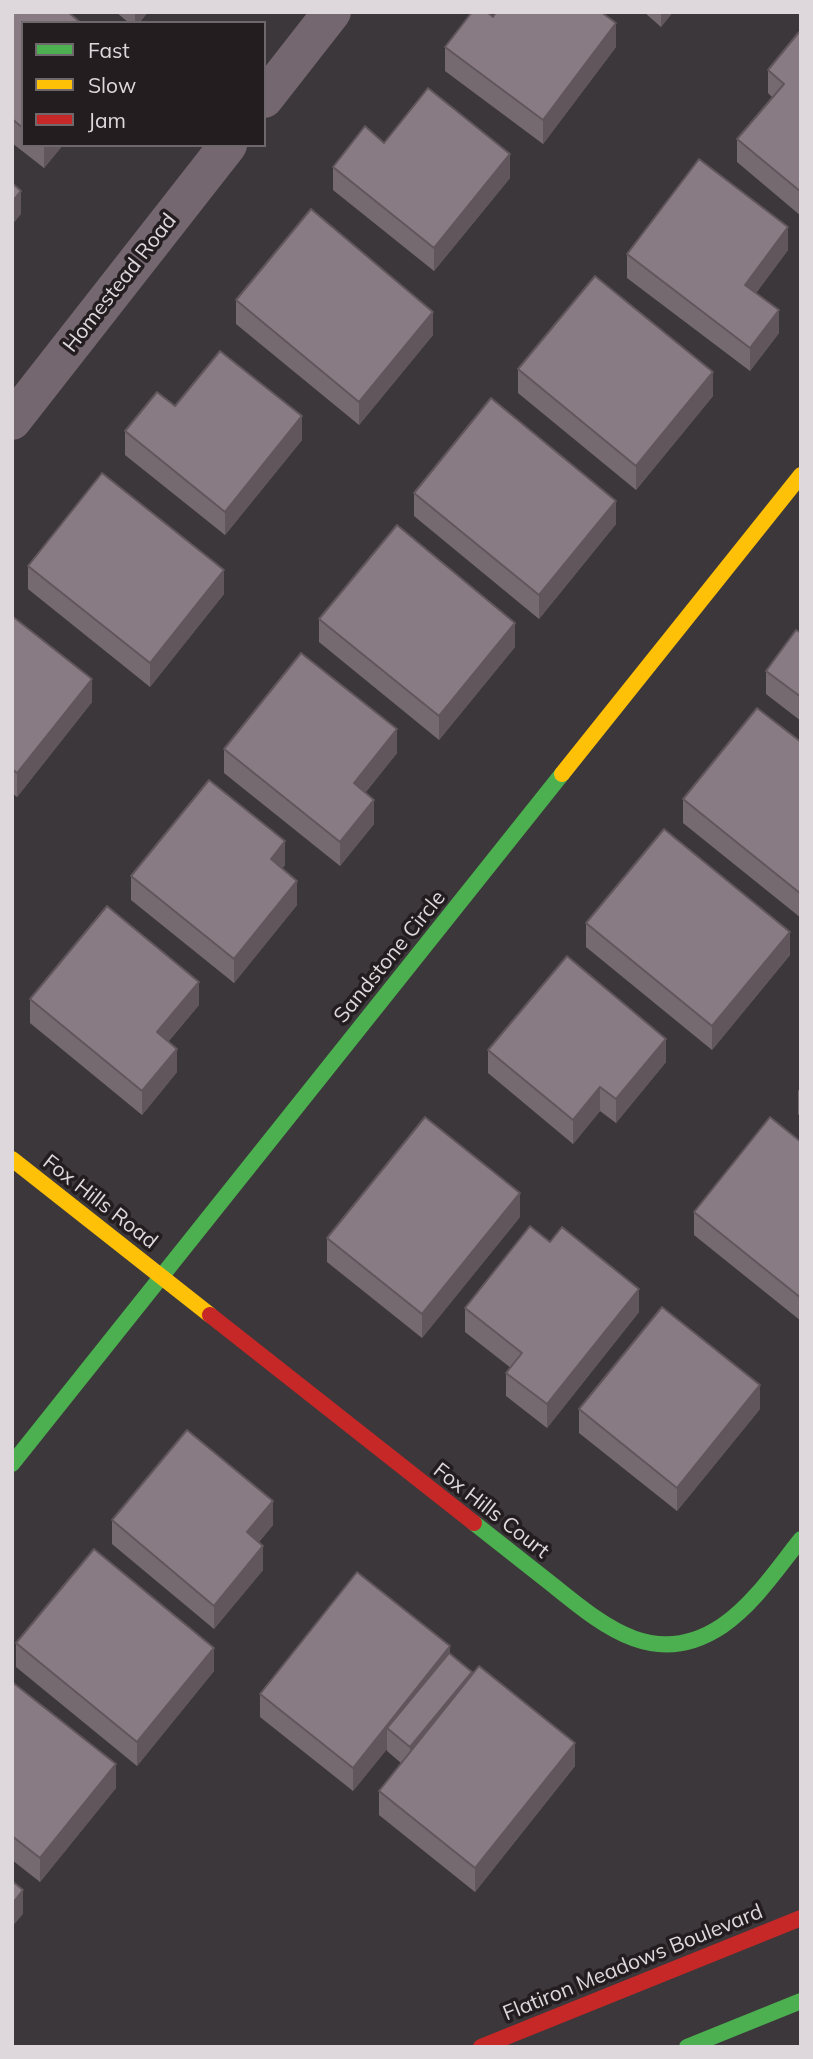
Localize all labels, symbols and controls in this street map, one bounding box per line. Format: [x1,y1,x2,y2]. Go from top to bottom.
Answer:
legend [21,21,266,147]
text: Fast [88,37,130,63]
text: Slow [88,72,136,98]
text: Jam [88,107,126,133]
street label: Homestead Road [58,209,182,357]
street label: Sandstone Circle [329,886,451,1028]
street label: Fox Hills Road [38,1149,162,1255]
street label: Fox Hills Court [428,1458,554,1564]
street label: Flatiron Meadows Boulevard [500,1899,766,2027]

